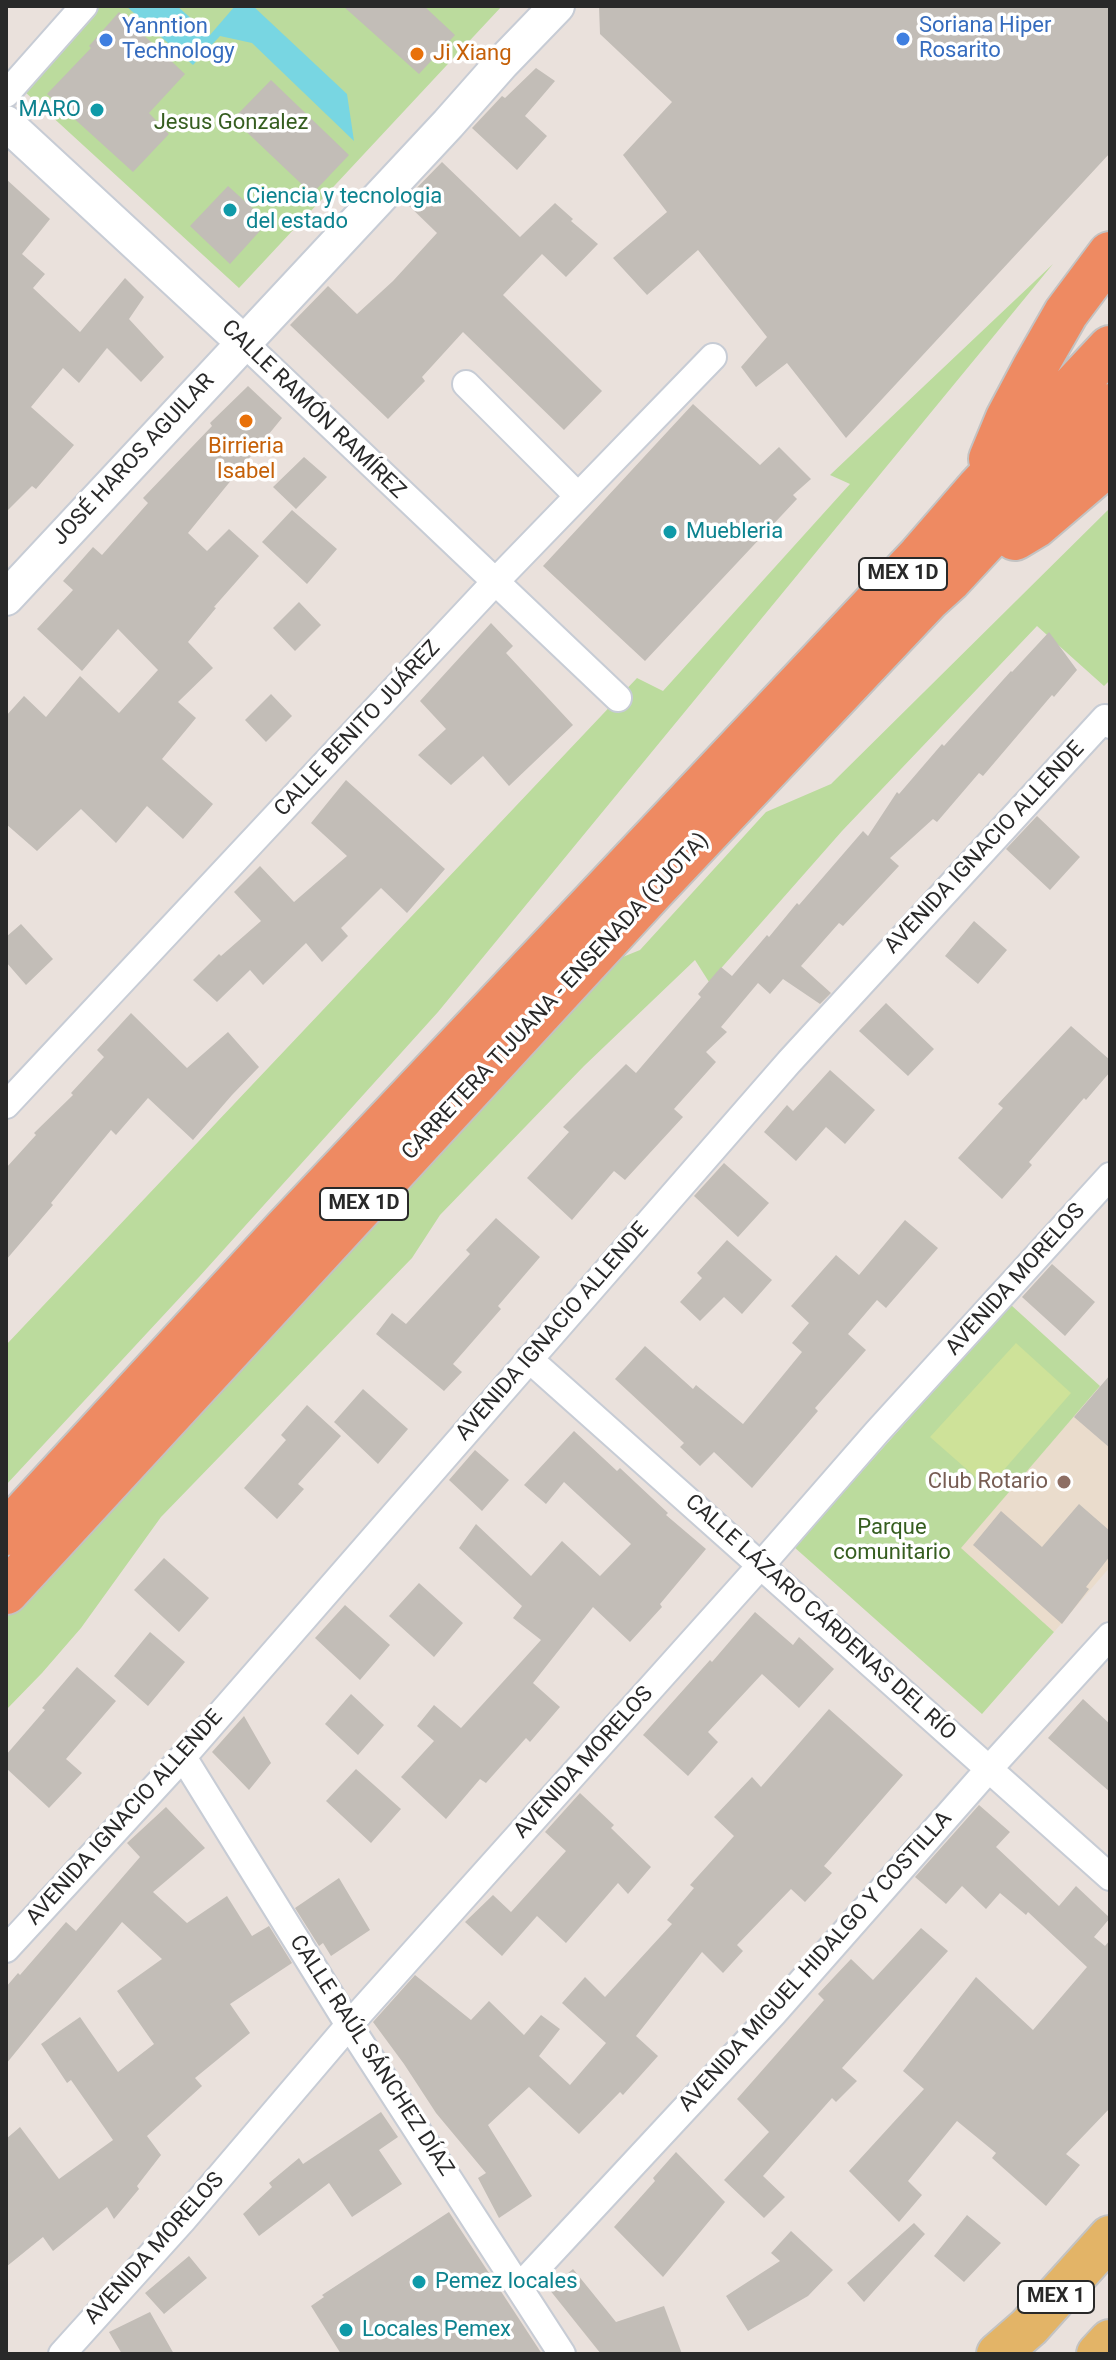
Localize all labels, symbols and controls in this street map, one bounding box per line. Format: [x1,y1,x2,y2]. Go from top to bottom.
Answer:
place label: Soriana Hiper Rosarito [919,13,1051,64]
place label: Yanntion Technology [122,14,235,66]
marker: Soriana Hiper Rosarito [894,30,912,48]
marker: Yanntion Technology [97,31,115,49]
place label: Ji Xiang [433,41,512,67]
marker: Ji Xiang [408,45,426,63]
place label: MARO [19,97,81,123]
marker: MARO [88,101,106,119]
park label: Jesus Gonzalez [154,110,308,136]
place label: Ciencia y tecnologia del estado [246,184,442,236]
marker: Ciencia y tecnologia del estado [221,201,239,219]
street label: CALLE RAMÓN RAMÍREZ [215,315,411,505]
street label: JOSÉ HAROS AGUILAR [48,369,220,551]
marker: Birrieria Isabel [237,412,255,430]
place label: Birrieria Isabel [208,434,284,486]
place label: Muebleria [686,519,783,545]
marker: Muebleria [661,523,679,541]
road number: MEX 1D [859,558,947,590]
street label: CALLE BENITO JUÁREZ [270,635,446,823]
street label: AVENIDA IGNACIO ALLENDE [880,736,1090,960]
street label: CARRETERA TIJUANA - ENSENADA (CUOTA) [397,828,715,1166]
road number: MEX 1D [320,1188,408,1220]
street label: AVENIDA MORELOS [941,1199,1091,1361]
street label: AVENIDA IGNACIO ALLENDE [451,1217,655,1447]
place label: Club Rotario [928,1469,1048,1495]
marker: Club Rotario [1055,1473,1073,1491]
street label: CALLE LÁZARO CÁRDENAS DEL RÍO [679,1489,961,1747]
park label: Parque comunitario [833,1515,951,1566]
street label: AVENIDA MORELOS [509,1682,659,1844]
street label: AVENIDA IGNACIO ALLENDE [21,1705,229,1931]
street label: AVENIDA MIGUEL HIDALGO Y COSTILLA [674,1806,958,2118]
street label: CALLE RAÚL SÁNCHEZ DÍAZ [283,1931,459,2181]
street label: AVENIDA MORELOS [80,2168,230,2330]
place label: Pemez locales [435,2269,577,2295]
marker: Pemez locales [410,2273,428,2291]
road number: MEX 1 [1018,2281,1094,2313]
place label: Locales Pemex [362,2317,511,2343]
marker: Locales Pemex [337,2321,355,2339]

